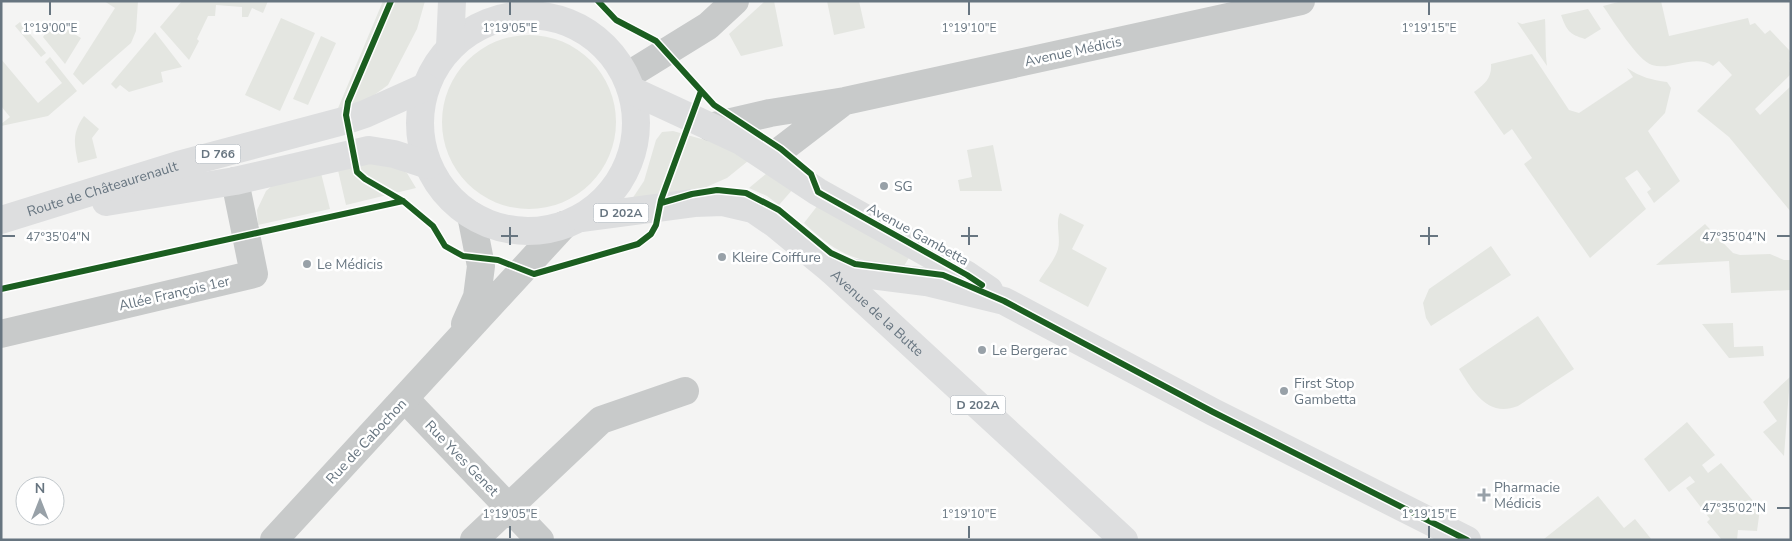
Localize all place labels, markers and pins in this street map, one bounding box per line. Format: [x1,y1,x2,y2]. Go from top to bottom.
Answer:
place label: SG [894,177,913,196]
marker: SG [878,180,890,192]
place label: Kleire Coiffure [732,248,821,267]
marker: Kleire Coiffure [716,251,728,263]
place label: Le Médicis [317,255,383,274]
marker: Le Médicis [301,258,313,270]
place label: Le Bergerac [992,341,1067,360]
marker: Le Bergerac [976,344,988,356]
place label: First Stop Gambetta [1294,374,1356,409]
marker: First Stop Gambetta [1278,385,1290,397]
place label: Pharmacie Médicis [1494,478,1560,513]
marker: Pharmacie Médicis [1478,489,1490,501]

